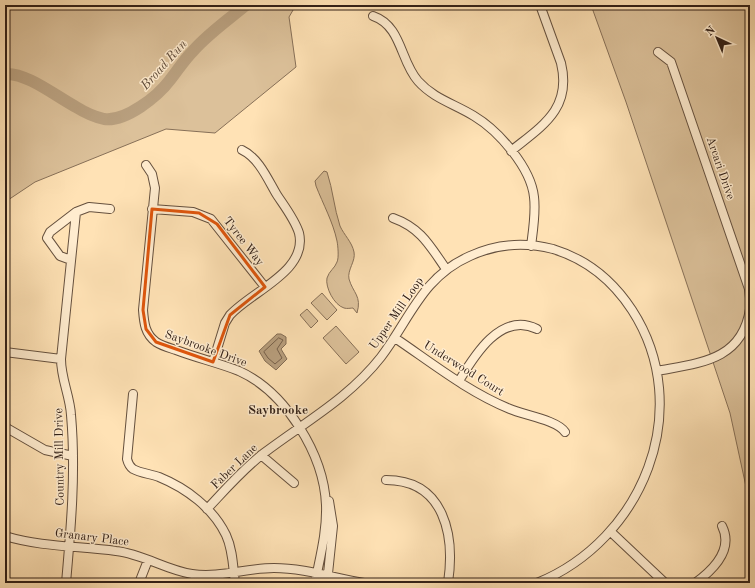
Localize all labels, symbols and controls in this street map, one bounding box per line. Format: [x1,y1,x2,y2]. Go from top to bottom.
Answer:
north arrow [697,18,737,58]
text: N [704,25,718,39]
water label: Broad Run [138,37,190,93]
street label: Arcari Drive [704,135,737,202]
street label: Tyree Way [221,215,266,269]
street label: Upper Mill Loop [368,275,426,352]
street label: Saybrooke Drive [163,329,249,370]
street label: Underwood Court [421,339,506,398]
district label: Saybrooke [248,404,308,417]
street label: Country Mill Drive [53,408,67,506]
street label: Faber Lane [209,442,260,492]
street label: Granary Place [54,527,130,549]

